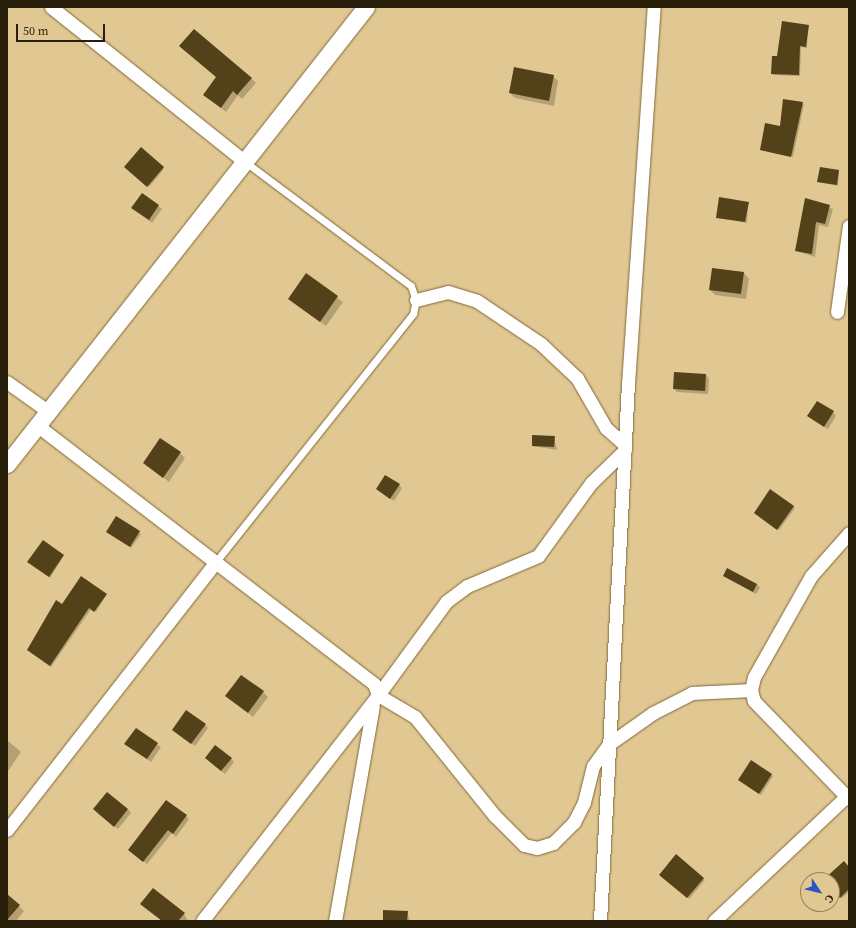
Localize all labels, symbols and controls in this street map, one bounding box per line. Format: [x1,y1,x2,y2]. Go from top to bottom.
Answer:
scale bar [18,16,107,42]
text: 50 m [23,23,49,39]
north arrow [800,872,840,912]
text: С [821,891,838,906]

